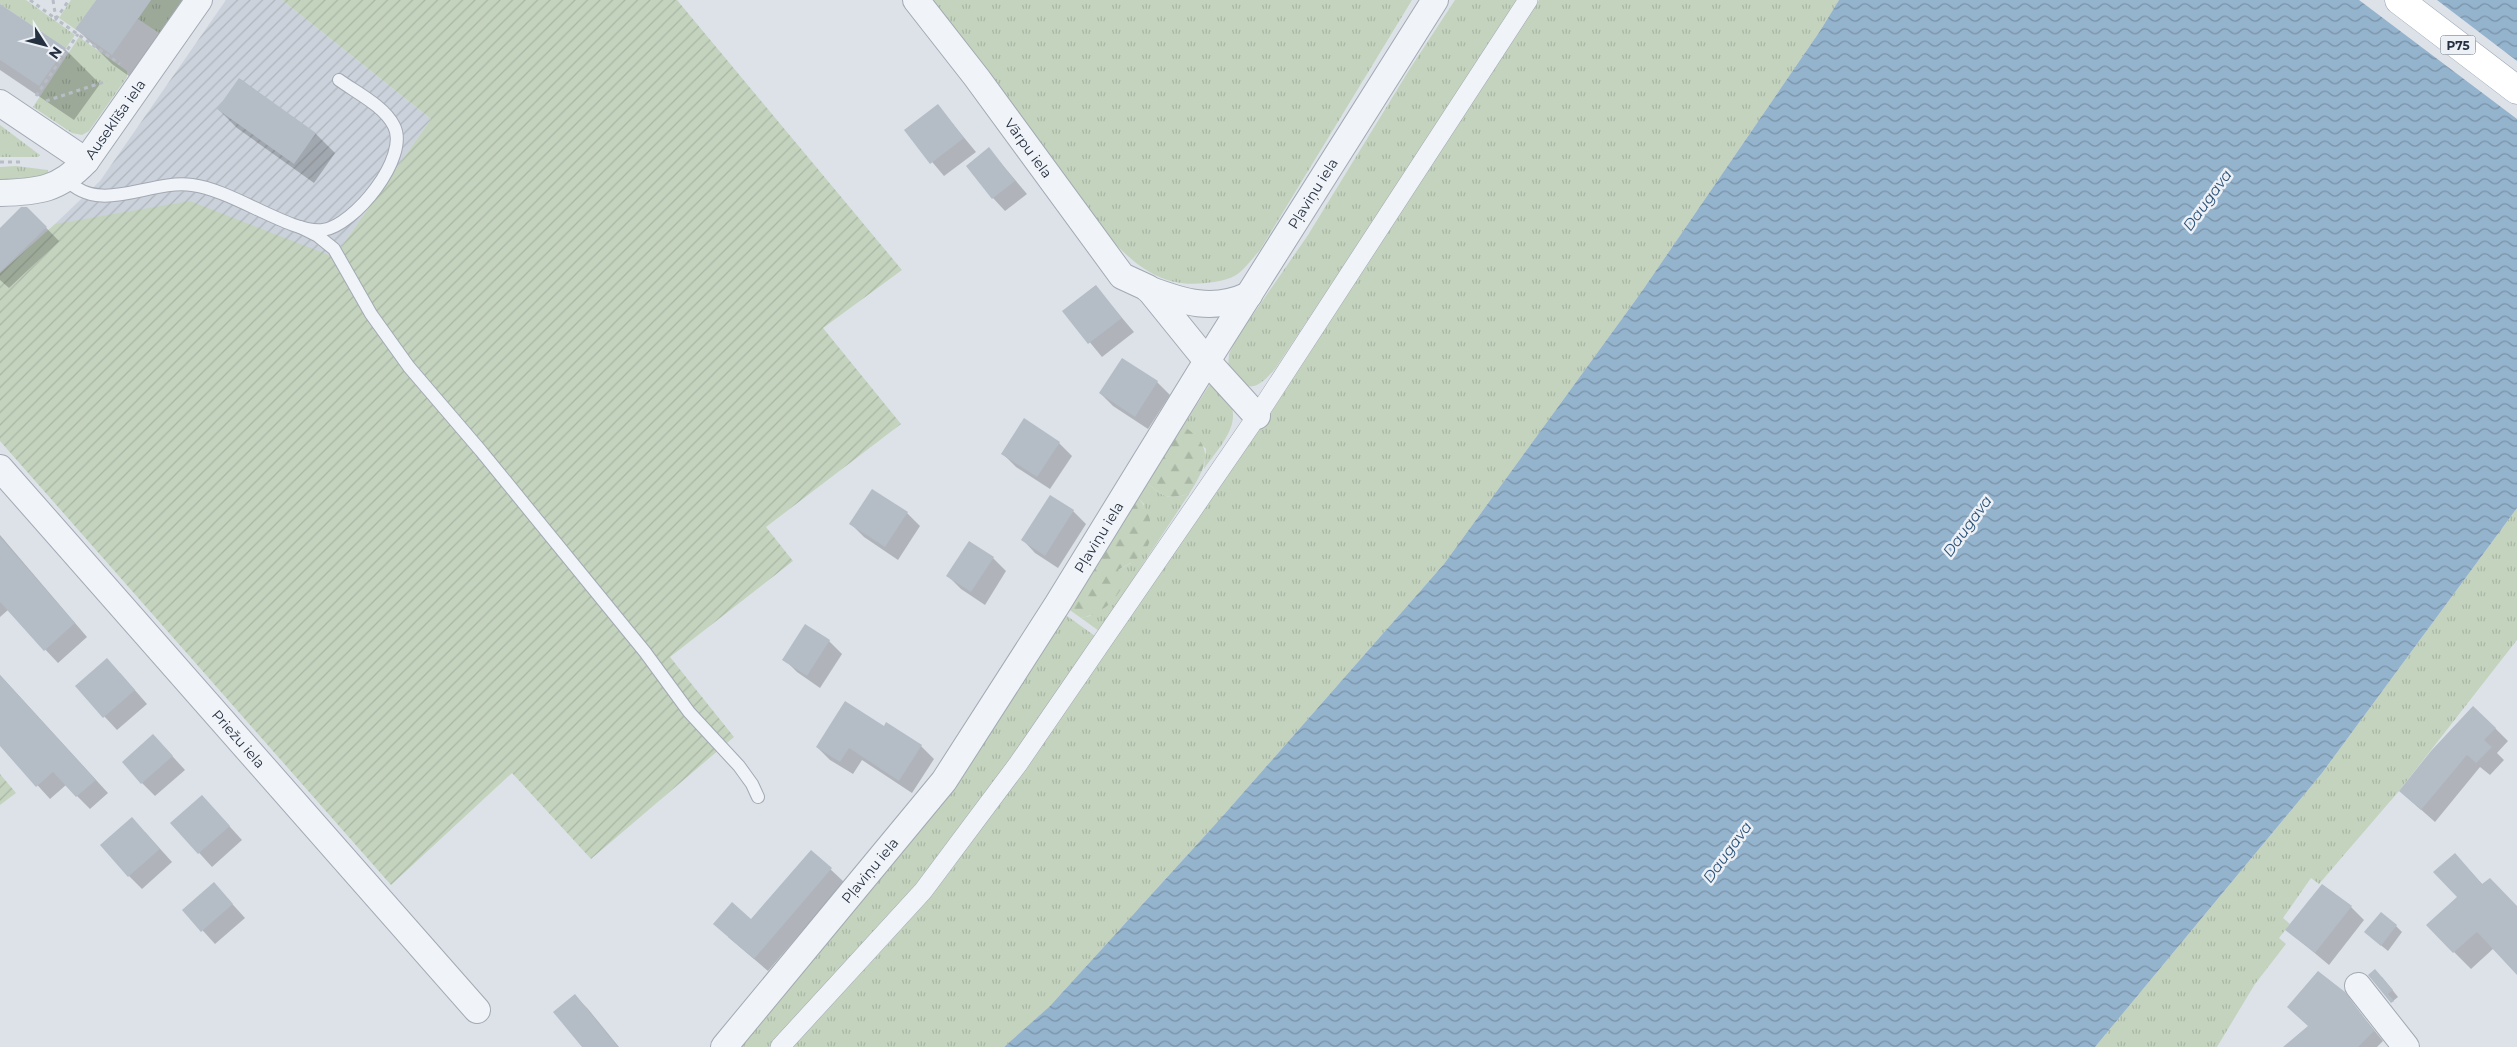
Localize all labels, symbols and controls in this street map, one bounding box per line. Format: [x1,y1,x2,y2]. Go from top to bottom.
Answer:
north arrow [20,20,70,70]
road number: P75 [2440,36,2476,54]
text: N [45,43,66,63]
street label: Auseklīša iela [81,76,149,163]
street label: Vārpu iela [1001,115,1056,182]
street label: Pļaviņu iela [1284,155,1342,232]
water label: Daugava [2178,166,2236,234]
water label: Daugava [1938,492,1996,560]
street label: Pļaviņu iela [1070,498,1127,576]
street label: Priežu iela [208,706,269,772]
water label: Daugava [1698,818,1756,886]
street label: Pļaviņu iela [837,834,902,907]

